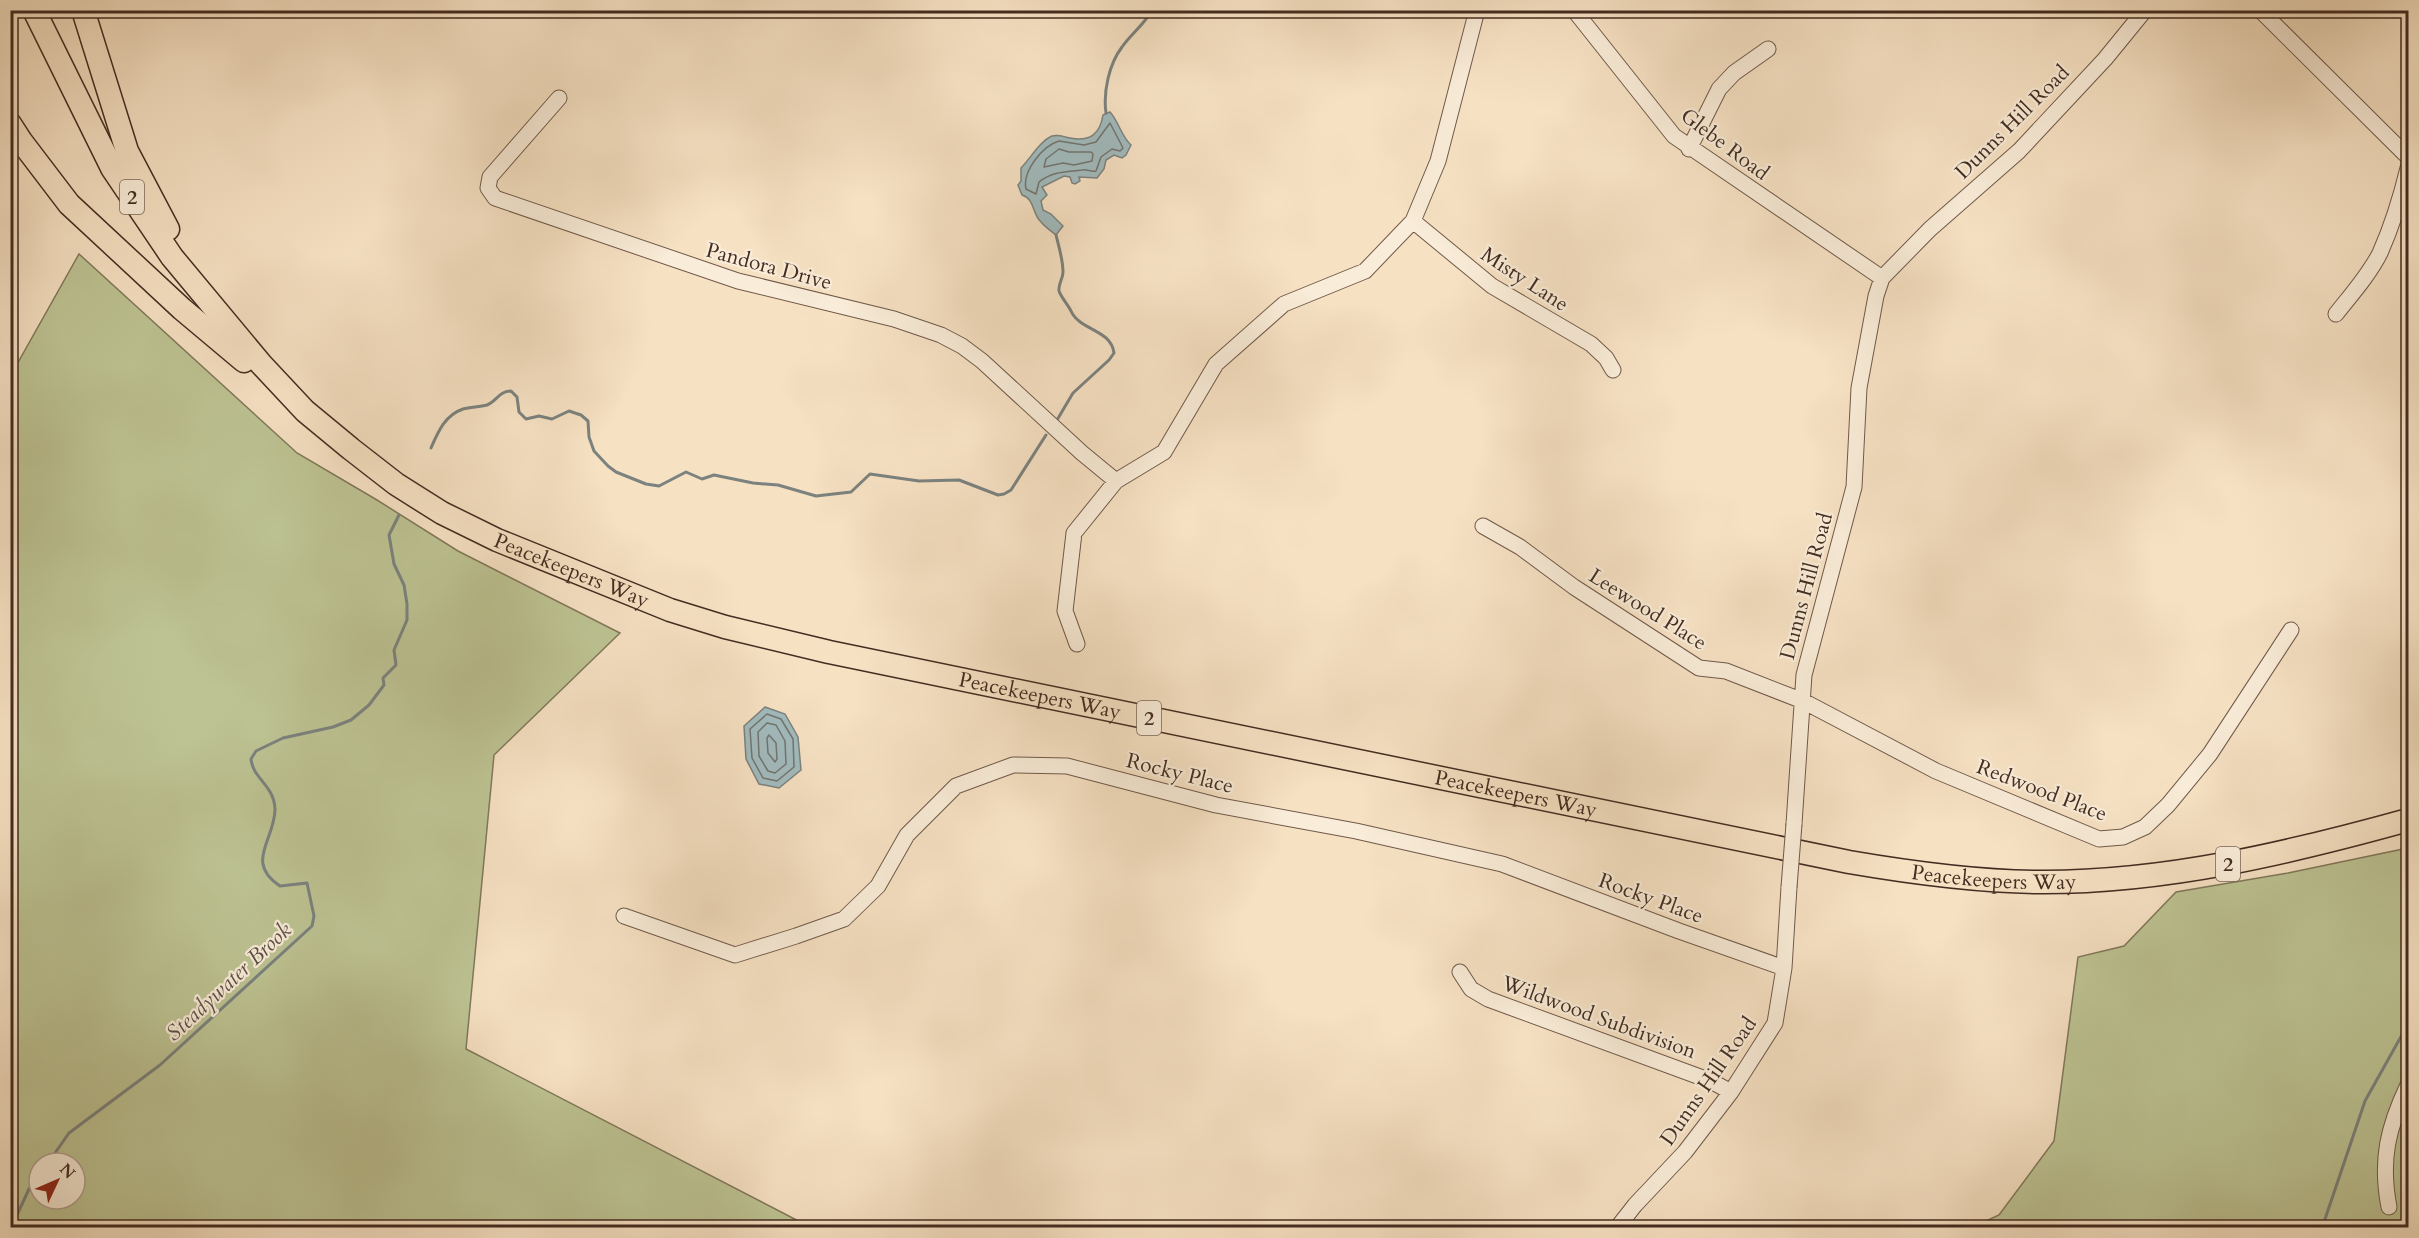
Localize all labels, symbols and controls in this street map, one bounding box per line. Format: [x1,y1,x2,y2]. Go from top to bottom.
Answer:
street label: Dunns Hill Road [1949,59,2076,186]
street label: Glebe Road [1674,101,1775,187]
road number: 2 [120,180,144,214]
street label: Pandora Drive [703,236,835,297]
street label: Misty Lane [1475,240,1574,319]
street label: Dunns Hill Road [1773,509,1840,663]
street label: Peacekeepers Way [490,526,653,615]
street label: Leewood Place [1583,562,1712,657]
street label: Peacekeepers Way [956,665,1124,727]
road number: 2 [1137,701,1161,735]
street label: Rocky Place [1123,746,1236,801]
street label: Redwood Place [1972,752,2111,829]
street label: Peacekeepers Way [1432,763,1600,825]
road number: 2 [2216,847,2240,881]
street label: Peacekeepers Way [1910,858,2077,897]
street label: Rocky Place [1594,866,1707,931]
water label: Steadywater Brook [159,915,298,1048]
street label: Wildwood Subdivision [1497,968,1700,1066]
street label: Dunns Hill Road [1653,1011,1764,1151]
north arrow [27,1151,87,1211]
text: N [54,1159,80,1184]

